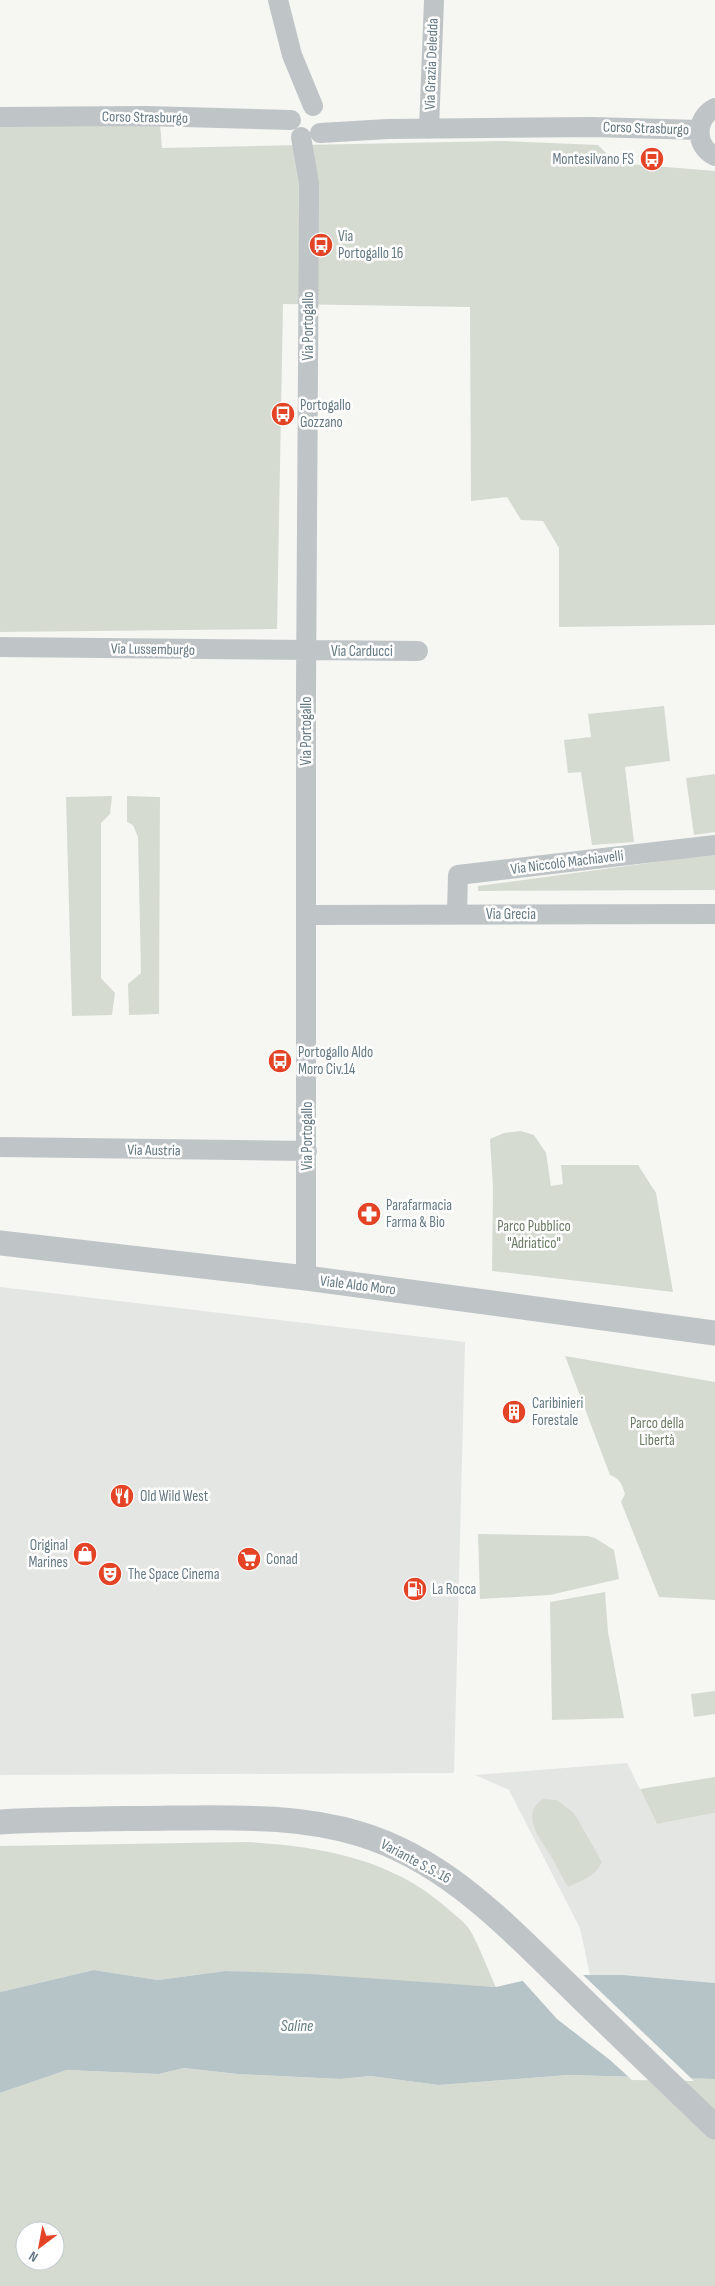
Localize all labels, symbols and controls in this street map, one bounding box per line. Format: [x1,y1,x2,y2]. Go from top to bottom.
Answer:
street label: Via Grazia Deledda [420,18,443,110]
street label: Corso Strasburgo [102,107,188,128]
street label: Corso Strasburgo [603,118,689,139]
bus stop icon: Montesilvano FS [639,146,665,172]
place label: Montesilvano FS [552,150,634,169]
place label: Via Portogallo 16 [338,227,403,263]
bus stop icon: Via Portogallo 16 [308,232,334,258]
street label: Via Portogallo [299,292,318,360]
place label: Portogallo Gozzano [300,396,351,432]
bus stop icon: Portogallo Gozzano [270,401,296,427]
street label: Via Lussemburgo [111,639,195,660]
street label: Via Carducci [331,642,393,661]
street label: Via Portogallo [297,697,316,765]
street label: Via Niccolò Machiavelli [510,846,625,879]
street label: Via Grecia [486,905,536,924]
place label: Portogallo Aldo Moro Civ.14 [298,1043,373,1079]
bus stop icon: Portogallo Aldo Moro Civ.14 [267,1048,293,1074]
street label: Via Portogallo [298,1102,317,1170]
street label: Via Austria [127,1141,181,1160]
place label: Parafarmacia Farma & Bio [386,1196,452,1232]
pharmacy icon: Parafarmacia Farma & Bio [356,1201,382,1227]
park label: Parco Pubblico "Adriatico" [497,1217,571,1253]
street label: Viale Aldo Moro [319,1271,397,1300]
place label: Caribinieri Forestale [532,1394,583,1430]
building icon: Caribinieri Forestale [501,1399,527,1425]
park label: Parco della Libertà [630,1414,684,1450]
restaurant icon: Old Wild West [109,1483,135,1509]
place label: Old Wild West [140,1487,209,1506]
place label: Original Marines [28,1536,68,1572]
shop icon: Original Marines [72,1541,98,1567]
supermarket icon: Conad [236,1546,262,1572]
place label: Conad [266,1550,298,1569]
theatre icon: The Space Cinema [97,1561,123,1587]
place label: The Space Cinema [128,1565,220,1584]
fuel station icon: La Rocca [402,1576,428,1602]
place label: La Rocca [432,1580,476,1599]
street label: Variante S.S. 16 [377,1835,454,1888]
water label: Saline [281,2017,313,2036]
north arrow [15,2221,65,2271]
text: N [26,2247,41,2266]

